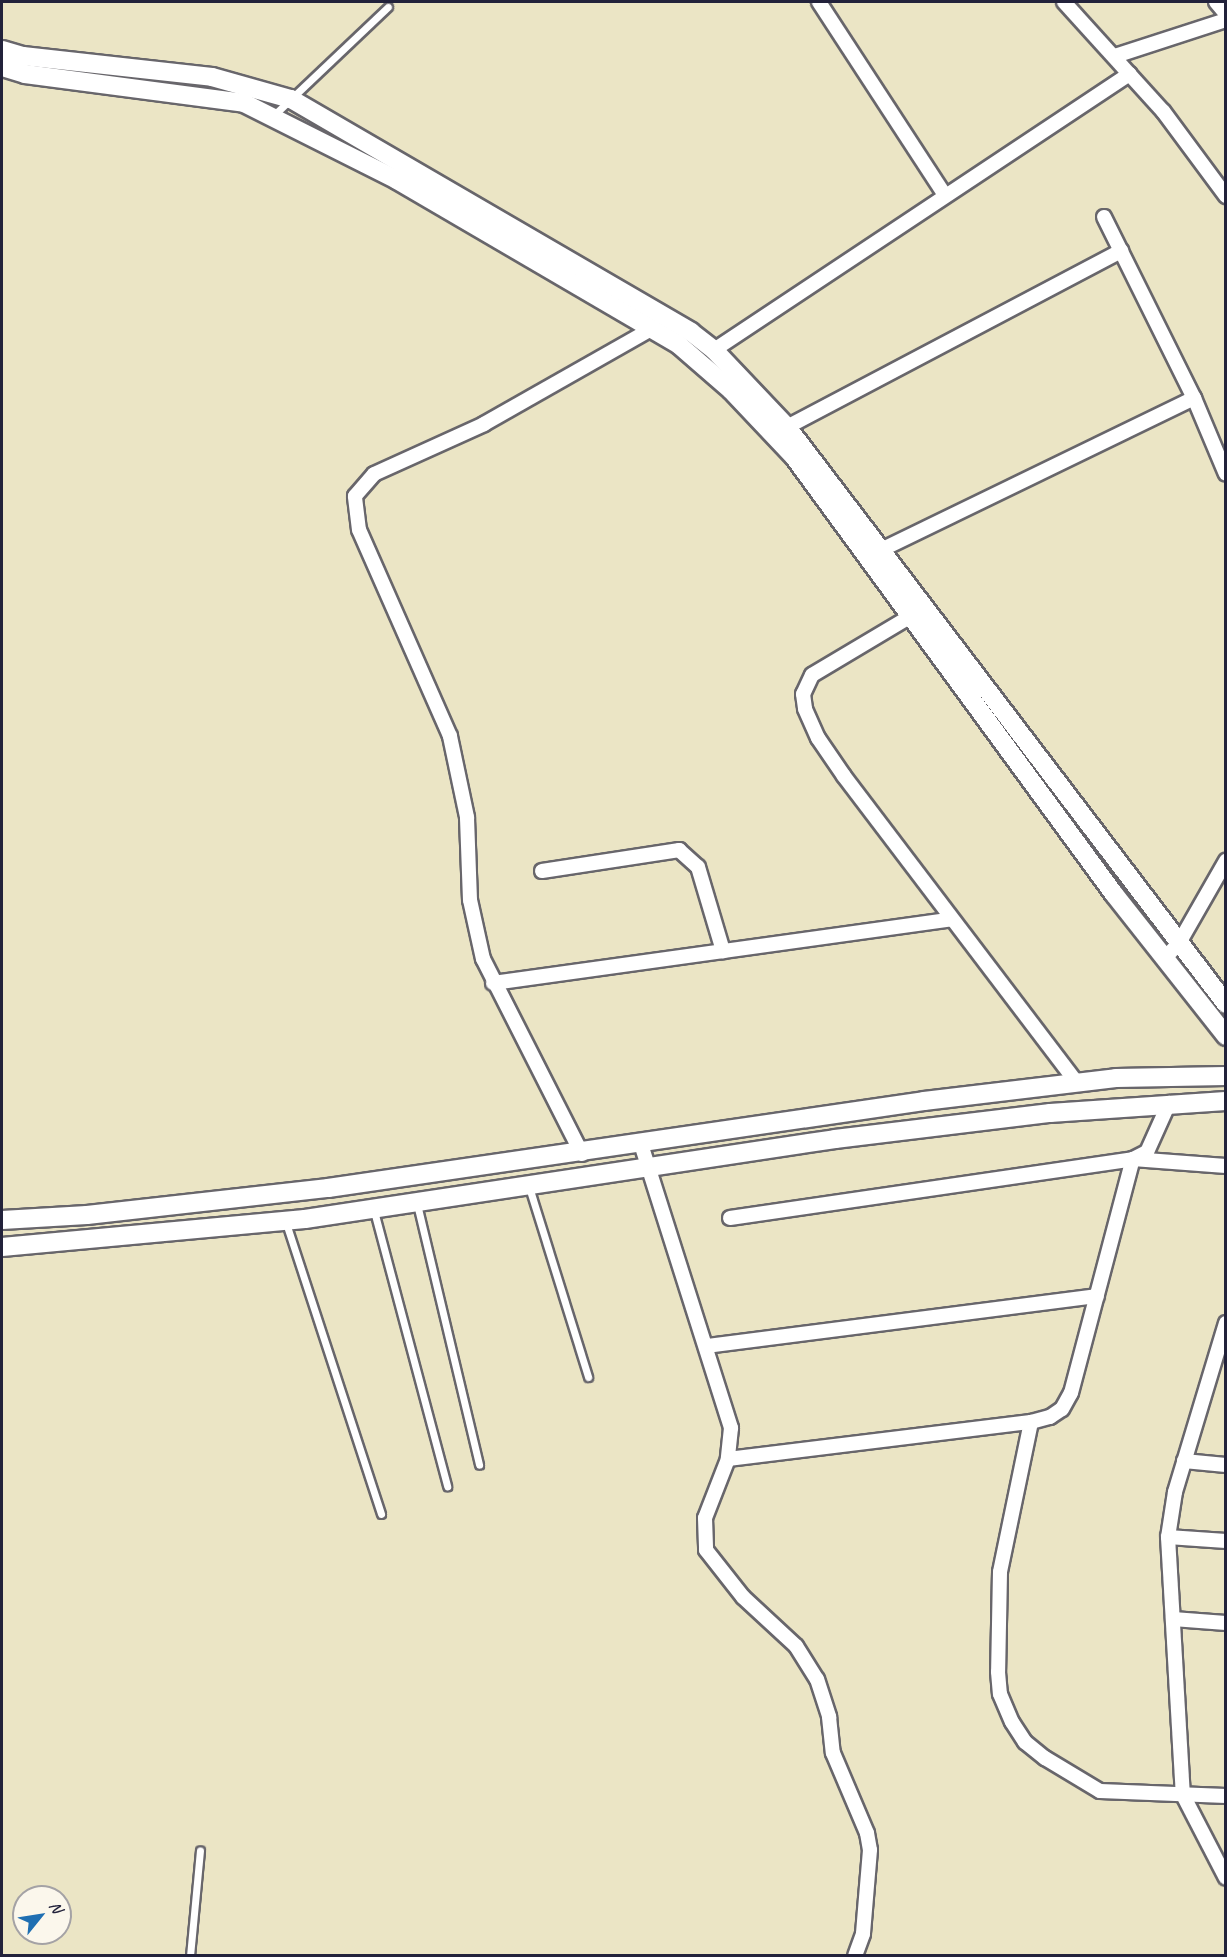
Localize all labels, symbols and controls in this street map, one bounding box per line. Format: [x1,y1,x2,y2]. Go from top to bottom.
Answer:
north arrow [12,1885,72,1945]
text: N [45,1898,67,1916]

